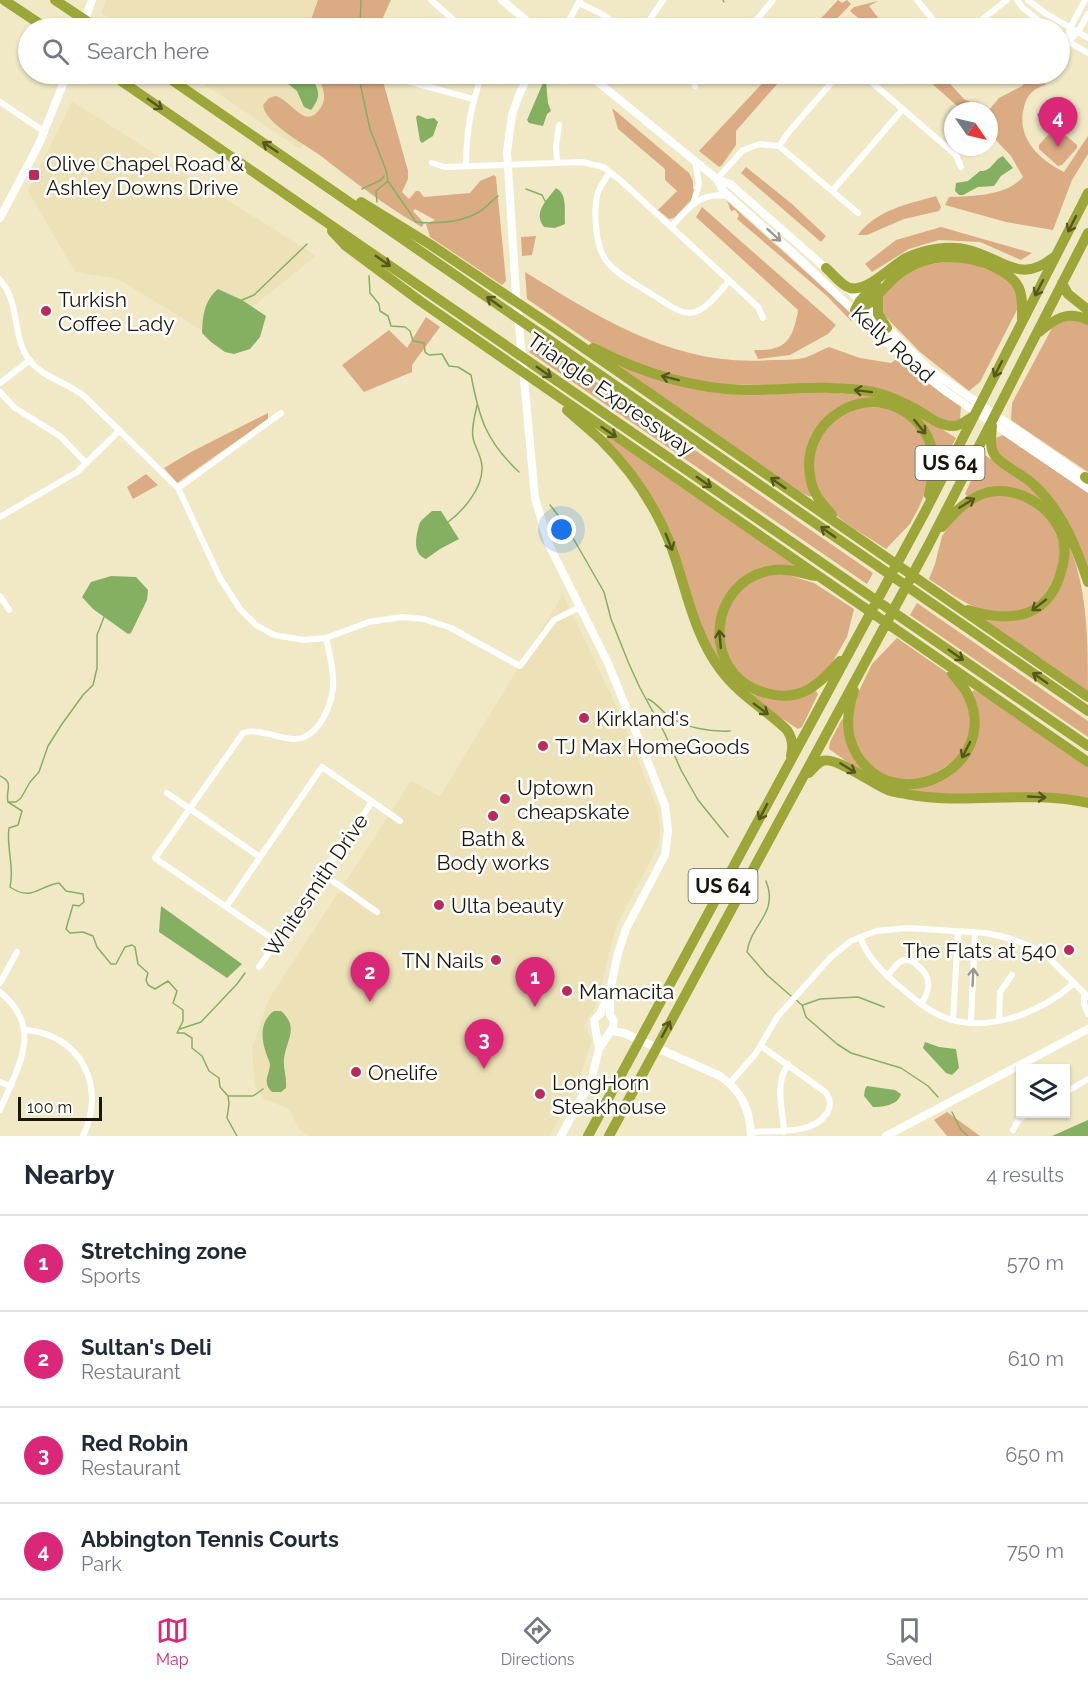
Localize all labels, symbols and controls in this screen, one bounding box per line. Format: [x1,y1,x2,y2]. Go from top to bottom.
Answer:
search box [18,18,1070,84]
icon: search [39,35,72,68]
text: Search here [87,38,209,64]
one-way arrow [147,98,163,110]
pin: 4 [1038,98,1078,147]
north arrow [944,102,998,156]
one-way arrow [262,141,279,153]
place label: Olive Chapel Road & Ashley Downs Drive [46,151,244,200]
marker: Olive Chapel Road & Ashley Downs Drive [27,168,41,182]
one-way arrow [1066,214,1078,232]
one-way arrow [766,228,781,242]
one-way arrow [374,255,391,267]
one-way arrow [1033,279,1045,297]
place label: Turkish Coffee Lady [58,287,175,336]
one-way arrow [487,296,503,308]
street label: Kelly Road [846,300,940,388]
marker: Turkish Coffee Lady [39,304,53,318]
street label: Triangle Expressway [523,327,699,461]
one-way arrow [992,359,1003,377]
one-way arrow [535,366,551,378]
one-way arrow [660,372,680,383]
one-way arrow [854,385,874,396]
one-way arrow [914,419,927,435]
one-way arrow [600,426,616,438]
road number: US 64 [916,446,984,480]
one-way arrow [696,476,712,488]
one-way arrow [770,477,786,489]
one-way arrow [958,497,975,509]
your location [547,515,576,544]
one-way arrow [820,526,836,538]
one-way arrow [664,532,675,551]
one-way arrow [1031,599,1047,612]
one-way arrow [714,630,725,649]
one-way arrow [947,649,963,661]
one-way arrow [1032,672,1048,684]
one-way arrow [753,702,769,715]
place label: Kirkland's [596,706,689,731]
marker: Kirkland's [577,711,591,725]
place label: TJ Max HomeGoods [555,734,750,759]
marker: TJ Max HomeGoods [536,739,550,753]
one-way arrow [960,740,972,758]
one-way arrow [839,763,856,775]
place label: Uptown cheapskate [517,775,629,824]
one-way arrow [1026,791,1046,803]
marker: Uptown cheapskate [498,792,512,806]
one-way arrow [757,802,769,820]
street label: Whitesmith Drive [259,809,373,961]
marker: Bath & Body works [486,809,500,823]
place label: Bath & Body works [437,826,549,875]
road number: US 64 [688,869,758,903]
place label: Ulta beauty [451,893,564,918]
marker: Ulta beauty [432,898,446,912]
place label: The Flats at 540 [903,938,1057,963]
marker: The Flats at 540 [1062,943,1076,957]
place label: TN Nails [402,948,484,973]
pin: 2 [350,952,389,1002]
marker: TN Nails [489,953,503,967]
pin: 1 [516,958,554,1007]
one-way arrow [968,968,979,988]
place label: Mamacita [579,979,674,1004]
marker: Mamacita [560,984,574,998]
pin: 3 [464,1020,504,1069]
one-way arrow [660,1021,672,1038]
place label: Onelife [368,1060,437,1085]
map controls [1016,1064,1070,1118]
button: layers [1016,1064,1070,1118]
marker: Onelife [349,1065,363,1079]
place label: LongHorn Steakhouse [552,1070,666,1119]
marker: LongHorn Steakhouse [533,1087,547,1101]
scale bar [18,1094,102,1122]
text: 100 m [27,1098,72,1117]
text: Nearby [24,1160,114,1190]
text: 4 results [986,1163,1064,1187]
text: Stretching zone [81,1238,247,1264]
text: 1 [39,1251,48,1275]
text: 570 m [1007,1251,1064,1275]
text: Sports [81,1264,141,1288]
text: Sultan's Deli [81,1334,212,1360]
text: 2 [38,1347,49,1371]
text: 610 m [1008,1347,1064,1371]
text: Restaurant [81,1360,181,1384]
text: Red Robin [81,1430,188,1456]
text: 3 [38,1443,49,1467]
text: 650 m [1005,1443,1064,1467]
text: Restaurant [81,1456,181,1480]
text: Abbington Tennis Courts [81,1526,339,1552]
text: 4 [38,1539,49,1563]
text: 750 m [1007,1539,1064,1563]
text: Park [81,1552,122,1576]
tab: Map [156,1614,189,1669]
tab: Directions [501,1614,575,1669]
tab: Saved [886,1614,932,1669]

